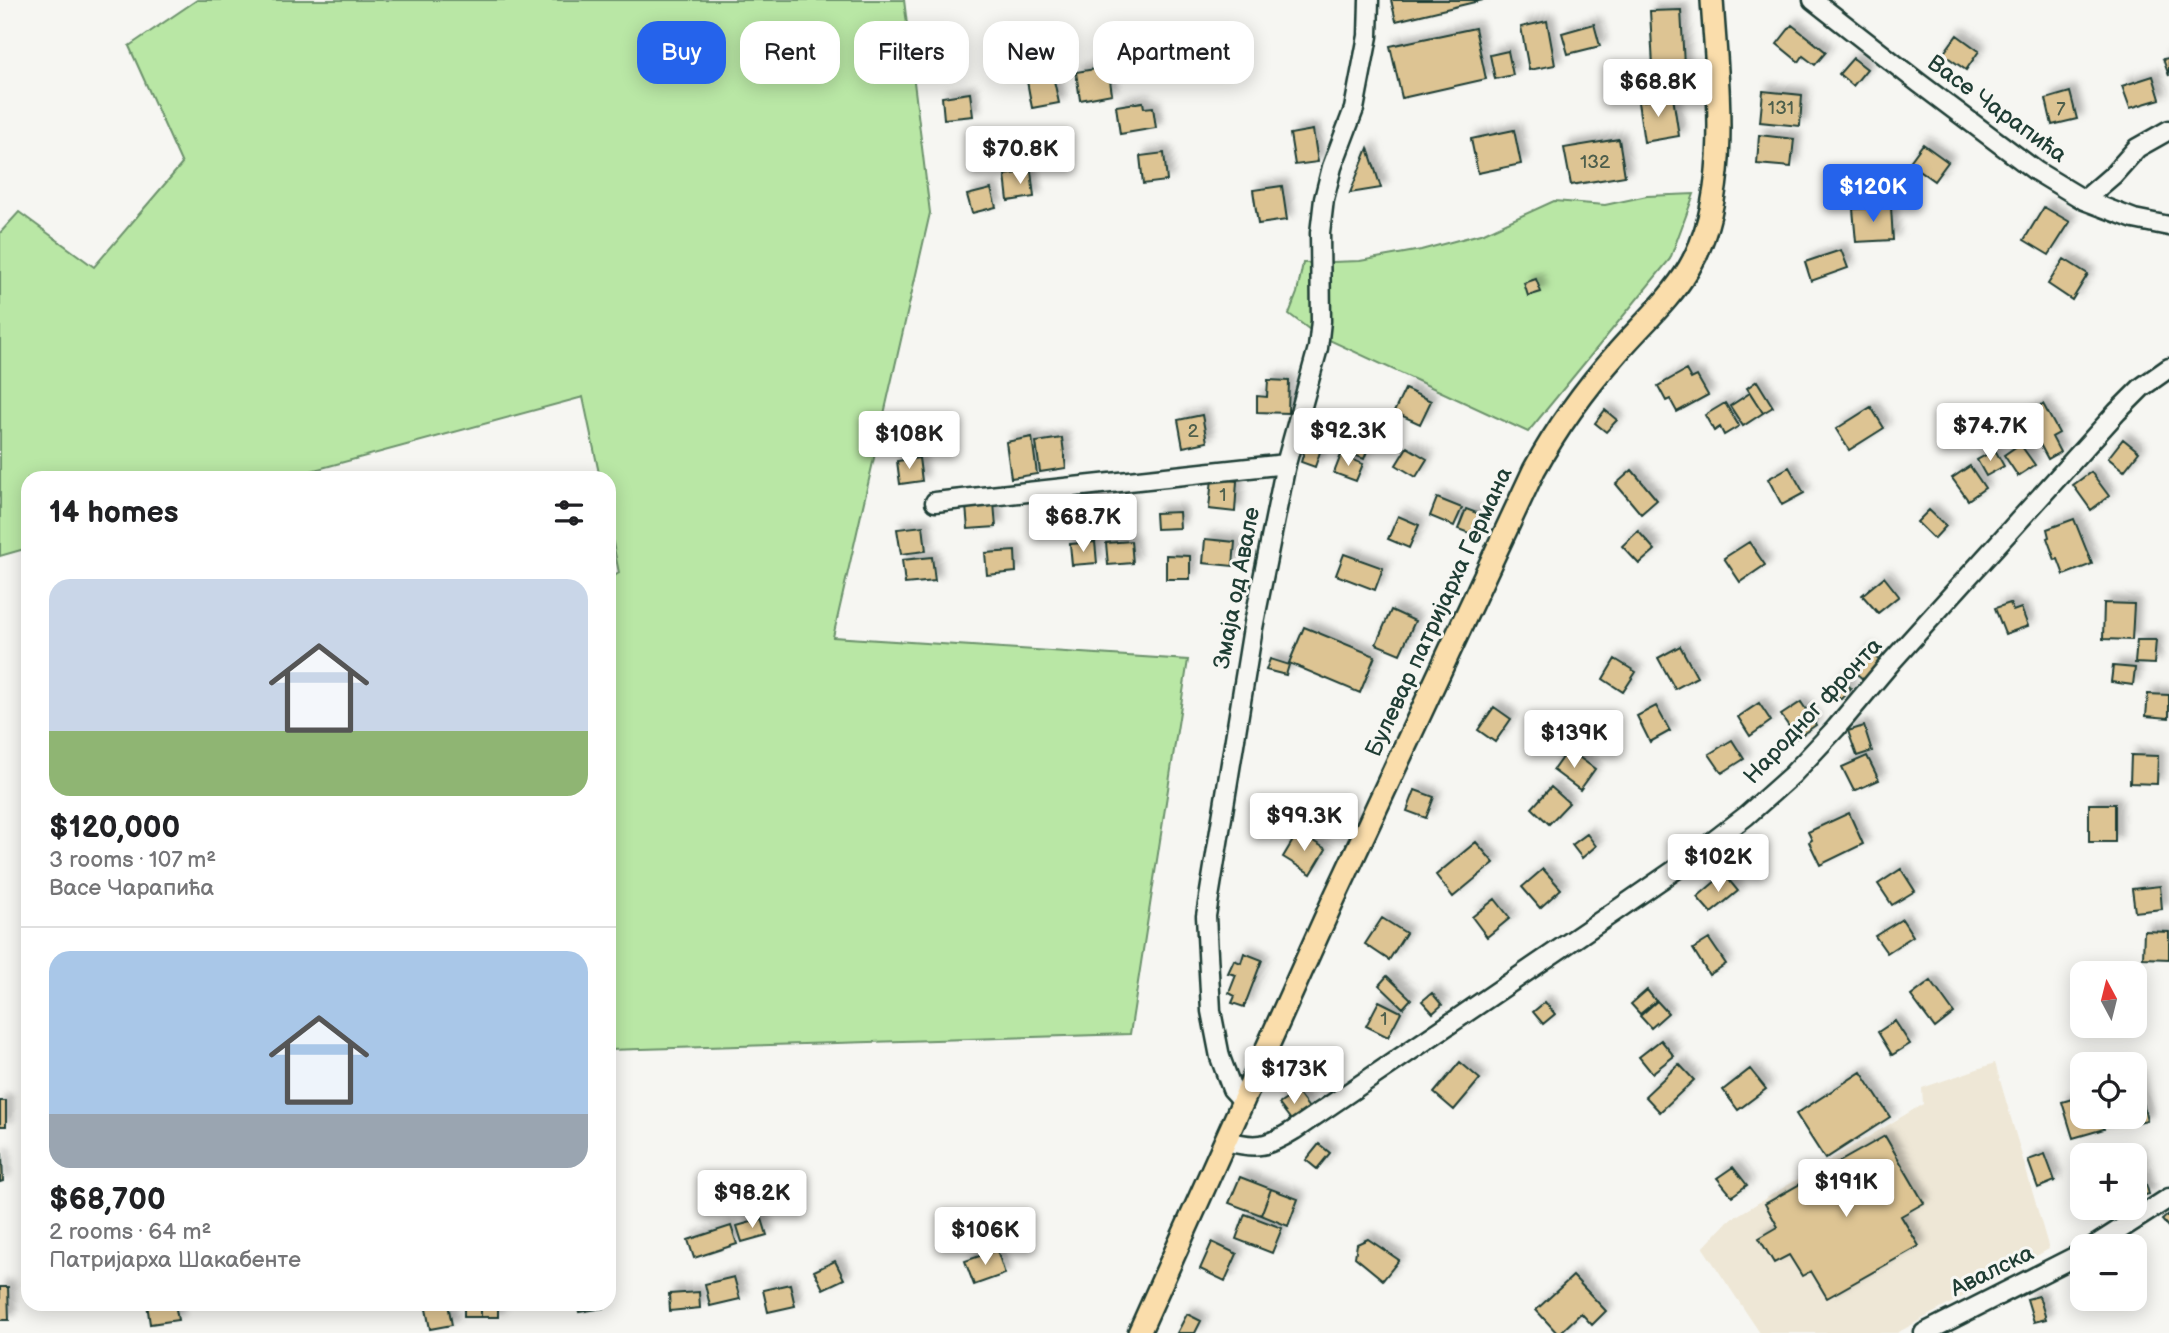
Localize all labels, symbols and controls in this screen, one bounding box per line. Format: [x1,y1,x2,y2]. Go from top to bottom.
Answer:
chip: Buy [637,21,726,84]
chip: Rent [740,21,840,84]
chip: Filters [854,21,969,84]
chip: New [983,21,1079,84]
chip: Apartment [1093,21,1254,84]
street label: Васе Чарапића [1922,49,2072,169]
pin: $68.8K [1601,60,1715,119]
text: $68.8K [1619,68,1697,96]
house number: 131 [1768,97,1794,120]
house number: 7 [2056,98,2066,121]
pin: $70.8K [963,127,1077,186]
text: $70.8K [982,135,1058,163]
house number: 132 [1580,151,1611,174]
pin: $120K [1824,164,1922,224]
text: $120K [1839,173,1907,201]
pin: $74.7K [1933,404,2047,463]
pin: $92.3K [1291,408,1405,468]
pin: $108K [860,412,958,471]
text: $74.7K [1953,412,2027,440]
text: $92.3K [1310,417,1386,445]
text: $108K [875,420,943,448]
house number: 2 [1187,420,1199,443]
street label: Булевар патријарха Германа [1360,463,1519,761]
house number: 1 [1219,484,1227,507]
icon: filters [550,494,588,532]
pin: $68.7K [1026,494,1140,554]
text: 14 homes [49,495,178,531]
text: $68.7K [1045,503,1121,531]
street label: Змаја од Авале [1208,504,1266,671]
icon: home [256,625,382,751]
street label: Народног фронта [1738,632,1888,790]
pin: $139K [1525,710,1623,770]
text: $139K [1540,719,1608,747]
pin: $99.3K [1247,794,1361,853]
text: $99.3K [1266,802,1342,830]
text: $120,000 [49,810,180,846]
pin: $102K [1669,834,1767,894]
text: $102K [1684,843,1752,871]
text: 3 rooms · 107 m² [49,846,216,874]
text: Васе Чарапића [49,874,214,902]
north arrow [2070,961,2147,1038]
map controls [2070,961,2147,1311]
icon: home [256,997,382,1123]
house number: 1 [1380,1008,1388,1031]
pin: $173K [1245,1046,1343,1106]
button: locate [2070,1052,2147,1129]
text: $173K [1261,1055,1327,1083]
button: + [2070,1143,2147,1220]
pin: $191K [1797,1160,1895,1219]
text: $191K [1814,1168,1878,1196]
pin: $98.2K [695,1170,809,1230]
text: $98.2K [714,1179,790,1207]
text: $68,700 [49,1182,166,1218]
pin: $106K [936,1208,1034,1267]
text: $106K [951,1216,1019,1244]
text: 2 rooms · 64 m² [49,1218,211,1246]
button: − [2070,1234,2147,1311]
street label: Авалска [1945,1239,2039,1304]
text: Патријарха Шакабенте [49,1246,301,1274]

